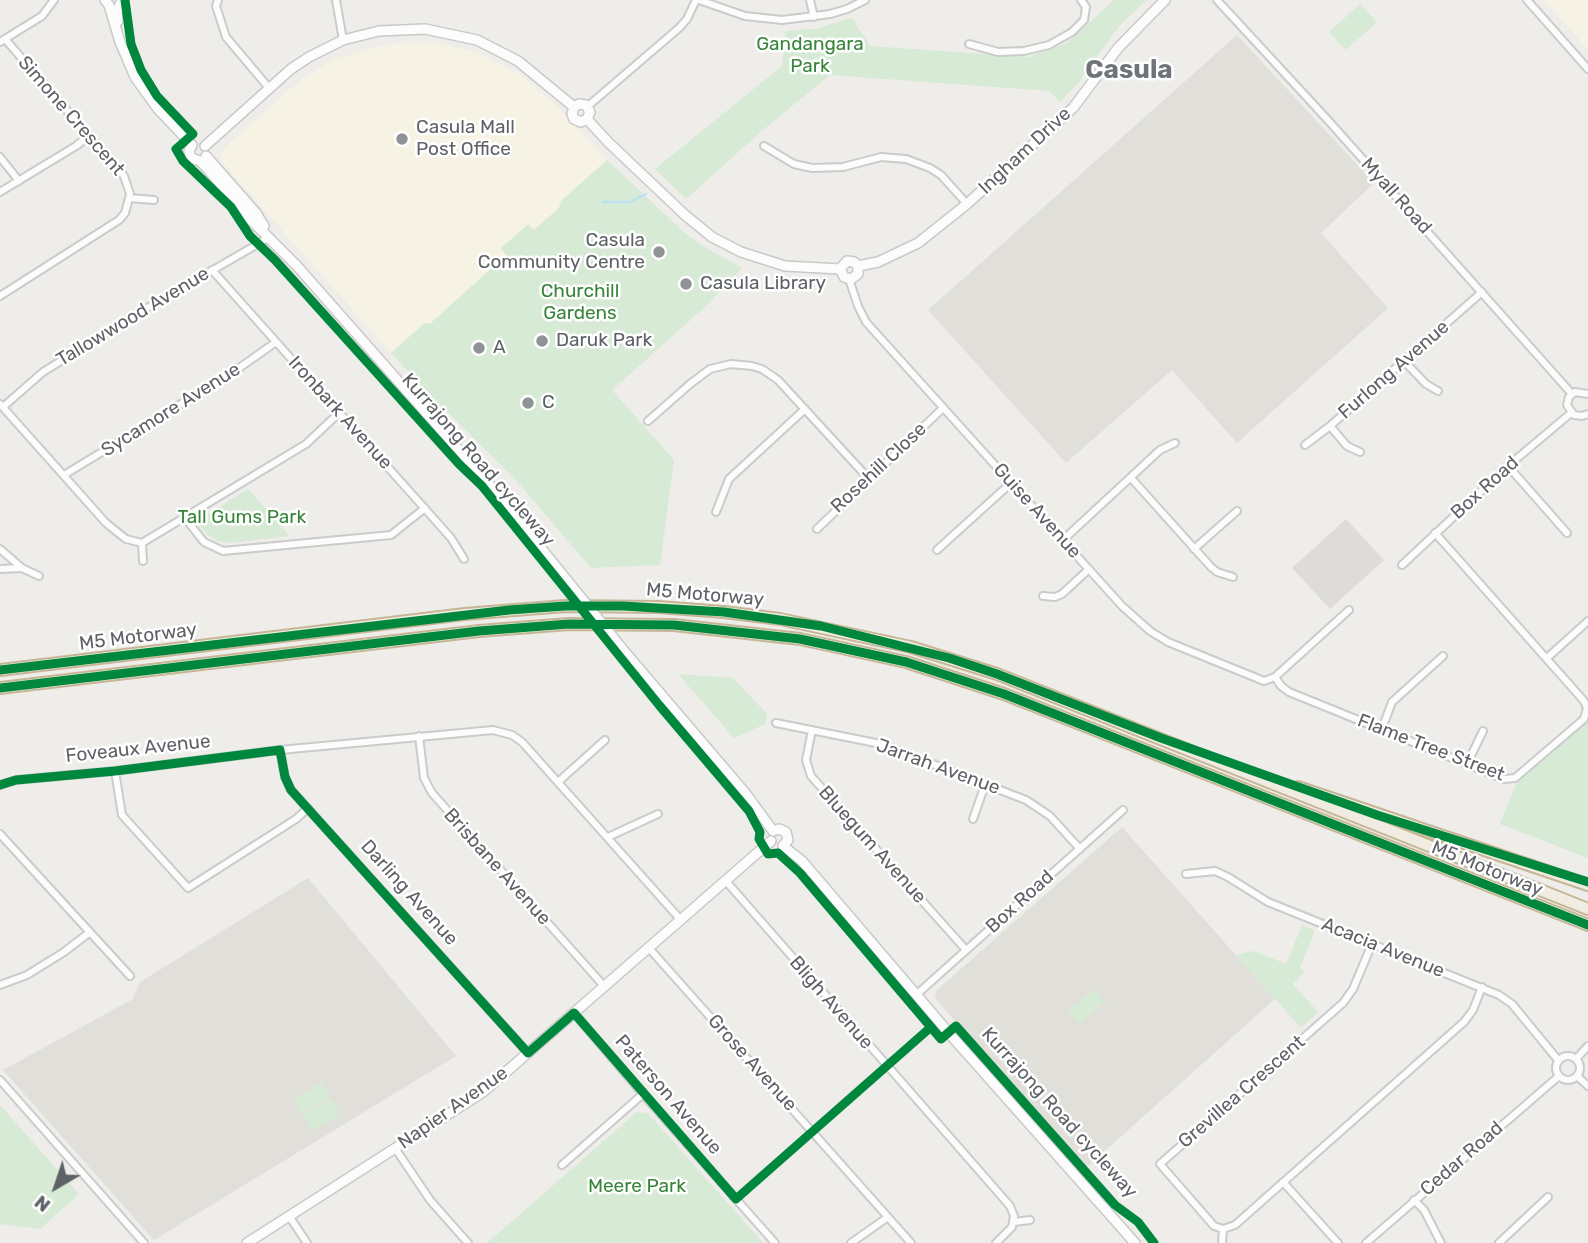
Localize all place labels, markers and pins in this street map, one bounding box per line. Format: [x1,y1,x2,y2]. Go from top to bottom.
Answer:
place label: Casula Mall Post Office [416,117,515,161]
marker: Casula Mall Post Office [394,131,410,147]
place label: Casula Community Centre [478,230,645,274]
marker: Casula Community Centre [651,244,667,260]
place label: Casula Library [700,273,826,295]
marker: Casula Library [678,276,694,292]
place label: Daruk Park [556,330,652,352]
marker: Daruk Park [534,333,550,349]
place label: A [493,337,506,359]
marker: A [471,340,487,356]
place label: C [542,392,555,414]
marker: C [520,395,536,411]

